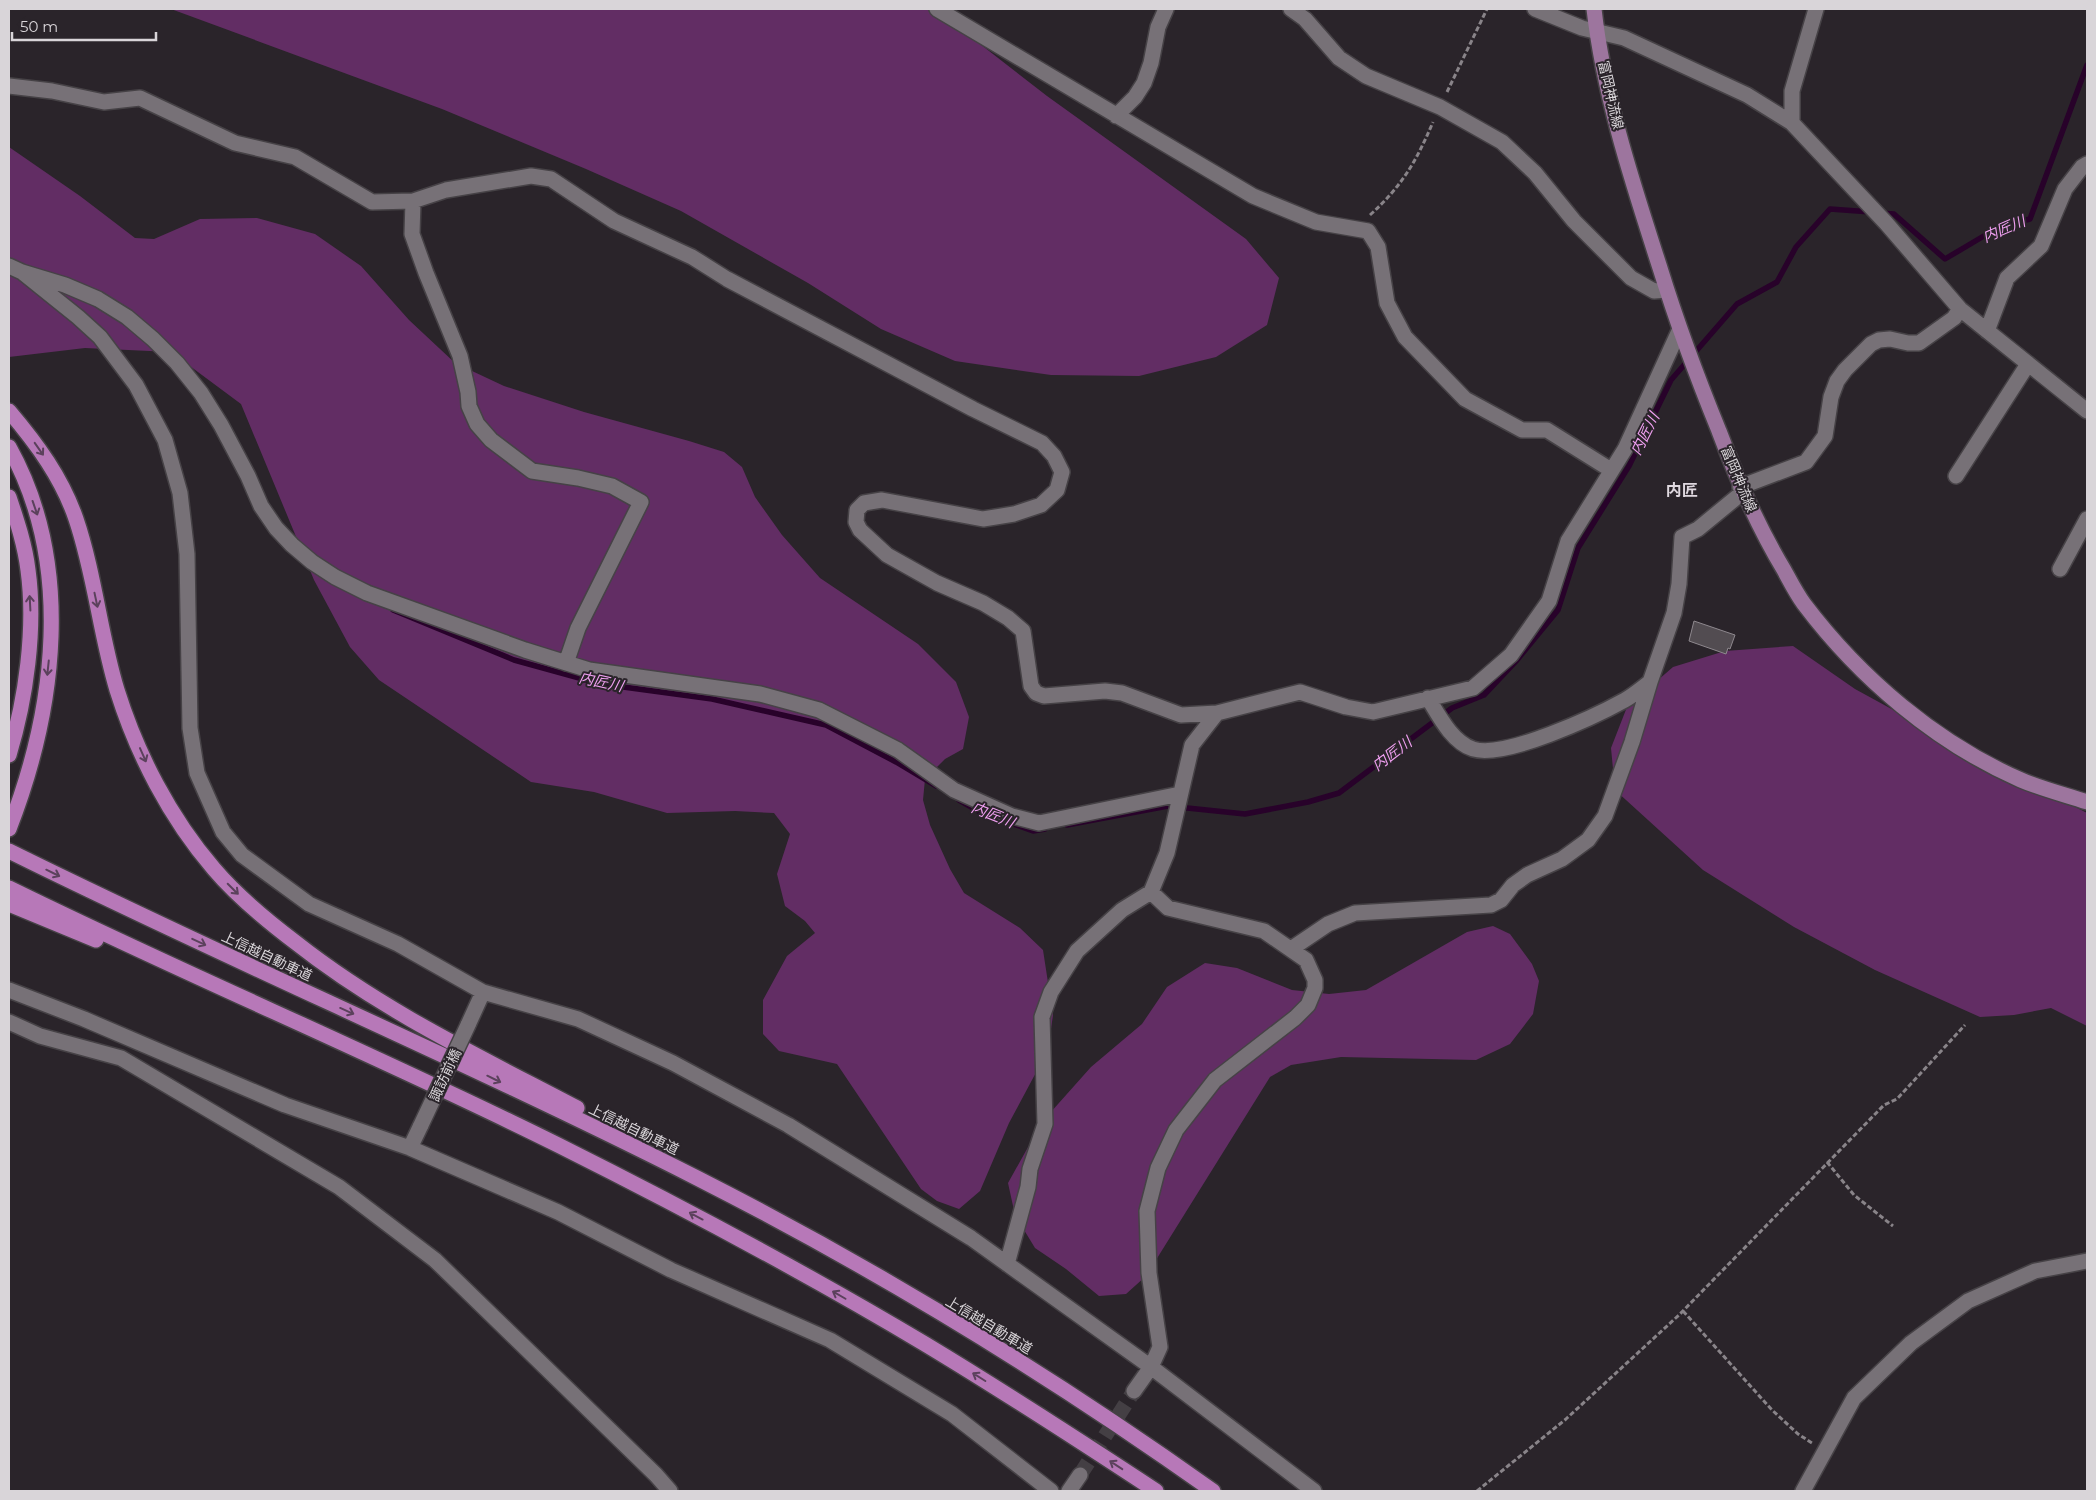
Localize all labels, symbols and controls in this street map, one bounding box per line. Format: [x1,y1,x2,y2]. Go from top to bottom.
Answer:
scale bar [12,10,156,42]
text: 50 m [20,17,58,36]
street label: 富岡神流線 [1594,59,1628,131]
water label: 内匠川 [1979,210,2030,246]
water label: 内匠川 [1626,408,1664,458]
one-way arrow [34,442,44,456]
street label: 富岡神流線 [1717,443,1761,515]
district label: 内匠 [1666,481,1698,500]
one-way arrow [31,499,40,515]
one-way arrow [92,591,101,607]
one-way arrow [26,595,35,611]
one-way arrow [43,660,53,676]
water label: 内匠川 [577,668,627,696]
water label: 内匠川 [1368,731,1417,775]
one-way arrow [139,747,148,762]
water label: 内匠川 [969,797,1019,833]
one-way arrow [45,868,60,878]
one-way arrow [227,882,239,895]
street label: 上信越自動車道 [219,927,315,985]
one-way arrow [191,938,206,947]
one-way arrow [339,1006,354,1016]
street label: 諏訪前橋 [425,1046,465,1104]
one-way arrow [486,1075,501,1084]
street label: 上信越自動車道 [586,1099,682,1159]
one-way arrow [689,1211,704,1221]
one-way arrow [832,1289,846,1299]
street label: 上信越自動車道 [942,1292,1036,1358]
one-way arrow [972,1372,986,1382]
one-way arrow [1109,1459,1123,1469]

